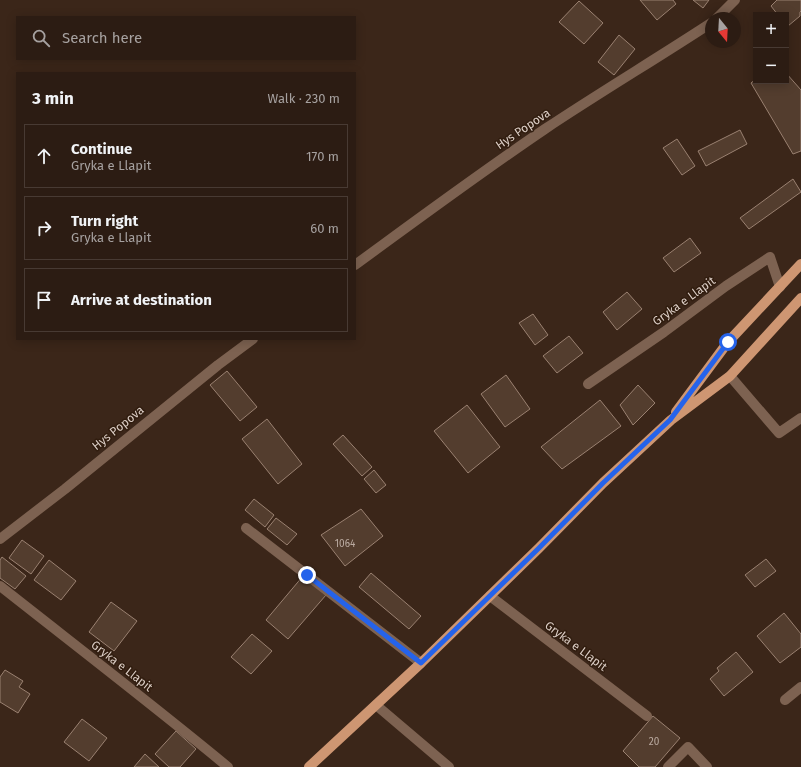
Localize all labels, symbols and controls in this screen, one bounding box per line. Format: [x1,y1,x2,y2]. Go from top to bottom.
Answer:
north arrow [705,12,741,48]
map controls [753,12,789,84]
button: + [753,12,789,48]
search box [16,16,356,60]
icon: search [30,27,52,49]
text: Search here [62,29,142,47]
button: − [753,48,789,84]
text: 3 min [32,88,74,109]
text: Walk · 230 m [268,91,340,106]
street label: Hys Popova [493,106,553,152]
text: Continue [71,140,132,158]
icon: ahead [33,145,55,167]
text: 170 m [306,149,339,164]
text: Gryka e Llapit [71,158,151,173]
text: Turn right [71,212,138,230]
icon: right [33,217,55,239]
text: 60 m [310,221,339,236]
text: Gryka e Llapit [71,230,151,245]
street label: Gryka e Llapit [650,273,719,328]
icon: arrive [33,289,55,311]
text: Arrive at destination [71,291,212,309]
route start [719,333,737,351]
street label: Hys Popova [89,403,147,453]
house number: 1064 [335,538,356,550]
route end [298,566,316,584]
street label: Gryka e Llapit [542,618,610,674]
street label: Gryka e Llapit [88,638,156,695]
house number: 20 [649,736,660,748]

